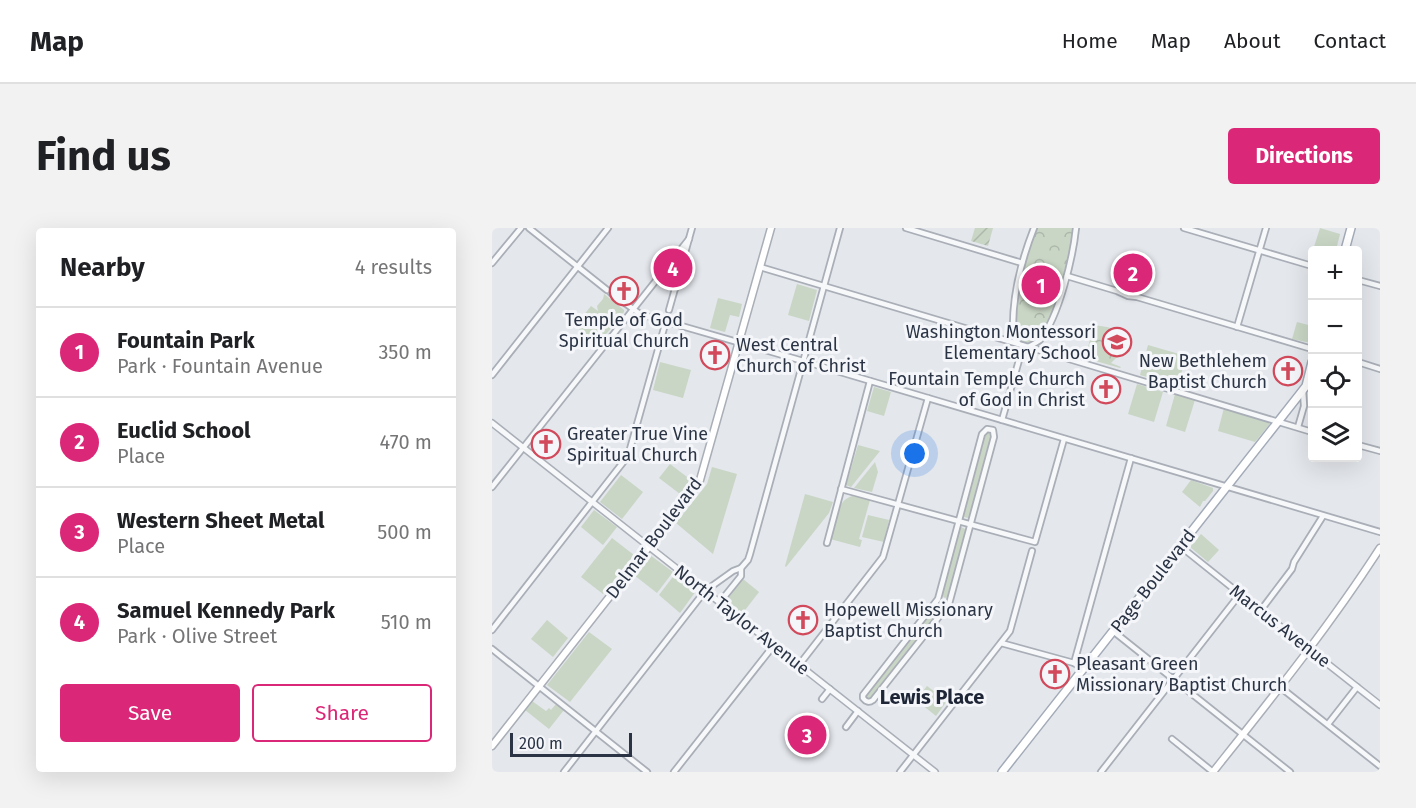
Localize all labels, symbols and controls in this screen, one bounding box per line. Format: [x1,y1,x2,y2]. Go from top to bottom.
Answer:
text: Map [30,25,84,58]
text: Home [1062,28,1118,54]
text: Map [1151,28,1191,54]
text: About [1224,28,1281,54]
text: Contact [1314,28,1386,54]
button: Directions [1228,128,1380,184]
text: Find us [36,131,171,181]
pin: 4 [654,246,693,291]
map controls [1308,246,1362,462]
button: + [1308,246,1362,300]
pin: 2 [1114,250,1152,296]
text: Nearby [60,252,145,283]
text: 4 results [355,255,432,279]
pin: 1 [1022,262,1060,308]
church icon: Temple of God Spiritual Church [608,275,640,307]
button: − [1308,300,1362,354]
place label: Temple of God Spiritual Church [559,309,689,352]
place label: Washington Montessori Elementary School [906,321,1096,364]
school or university icon: Washington Montessori Elementary School [1101,326,1133,358]
text: Fountain Park [117,327,255,354]
place label: West Central Church of Christ [736,334,866,377]
church icon: West Central Church of Christ [699,339,731,371]
text: 1 [75,340,84,364]
text: 350 m [378,340,432,364]
place label: New Bethlehem Baptist Church [1139,350,1267,393]
text: Park · Fountain Avenue [117,354,323,378]
button: locate [1308,354,1362,408]
church icon: New Bethlehem Baptist Church [1272,355,1304,387]
place label: Fountain Temple Church of God in Christ [888,368,1085,411]
church icon: Fountain Temple Church of God in Christ [1090,373,1122,405]
button: layers [1308,408,1362,462]
text: Euclid School [117,417,251,444]
place label: Greater True Vine Spiritual Church [567,423,708,466]
church icon: Greater True Vine Spiritual Church [530,428,562,460]
text: 2 [74,430,85,454]
text: 470 m [380,430,432,454]
your location [900,439,929,468]
text: Place [117,444,165,468]
street label: Delmar Boulevard [601,473,707,603]
text: Western Sheet Metal [117,507,324,534]
text: 3 [74,520,85,544]
text: 500 m [377,520,432,544]
street label: Page Boulevard [1106,525,1200,637]
text: Place [117,534,165,558]
street label: North Taylor Avenue [670,560,814,680]
street label: Marcus Avenue [1225,580,1335,672]
text: Samuel Kennedy Park [117,597,335,624]
place label: Hopewell Missionary Baptist Church [824,599,993,642]
church icon: Hopewell Missionary Baptist Church [787,604,819,636]
text: 4 [74,610,85,634]
text: 510 m [381,610,432,634]
text: Park · Olive Street [117,624,277,648]
place label: Pleasant Green Missionary Baptist Church [1076,653,1287,696]
church icon: Pleasant Green Missionary Baptist Church [1039,658,1071,690]
button: Save [60,684,240,742]
button: Share [252,684,432,742]
district label: Lewis Place [880,685,984,709]
pin: 3 [788,712,826,758]
scale bar [510,730,632,758]
text: 200 m [519,734,563,753]

